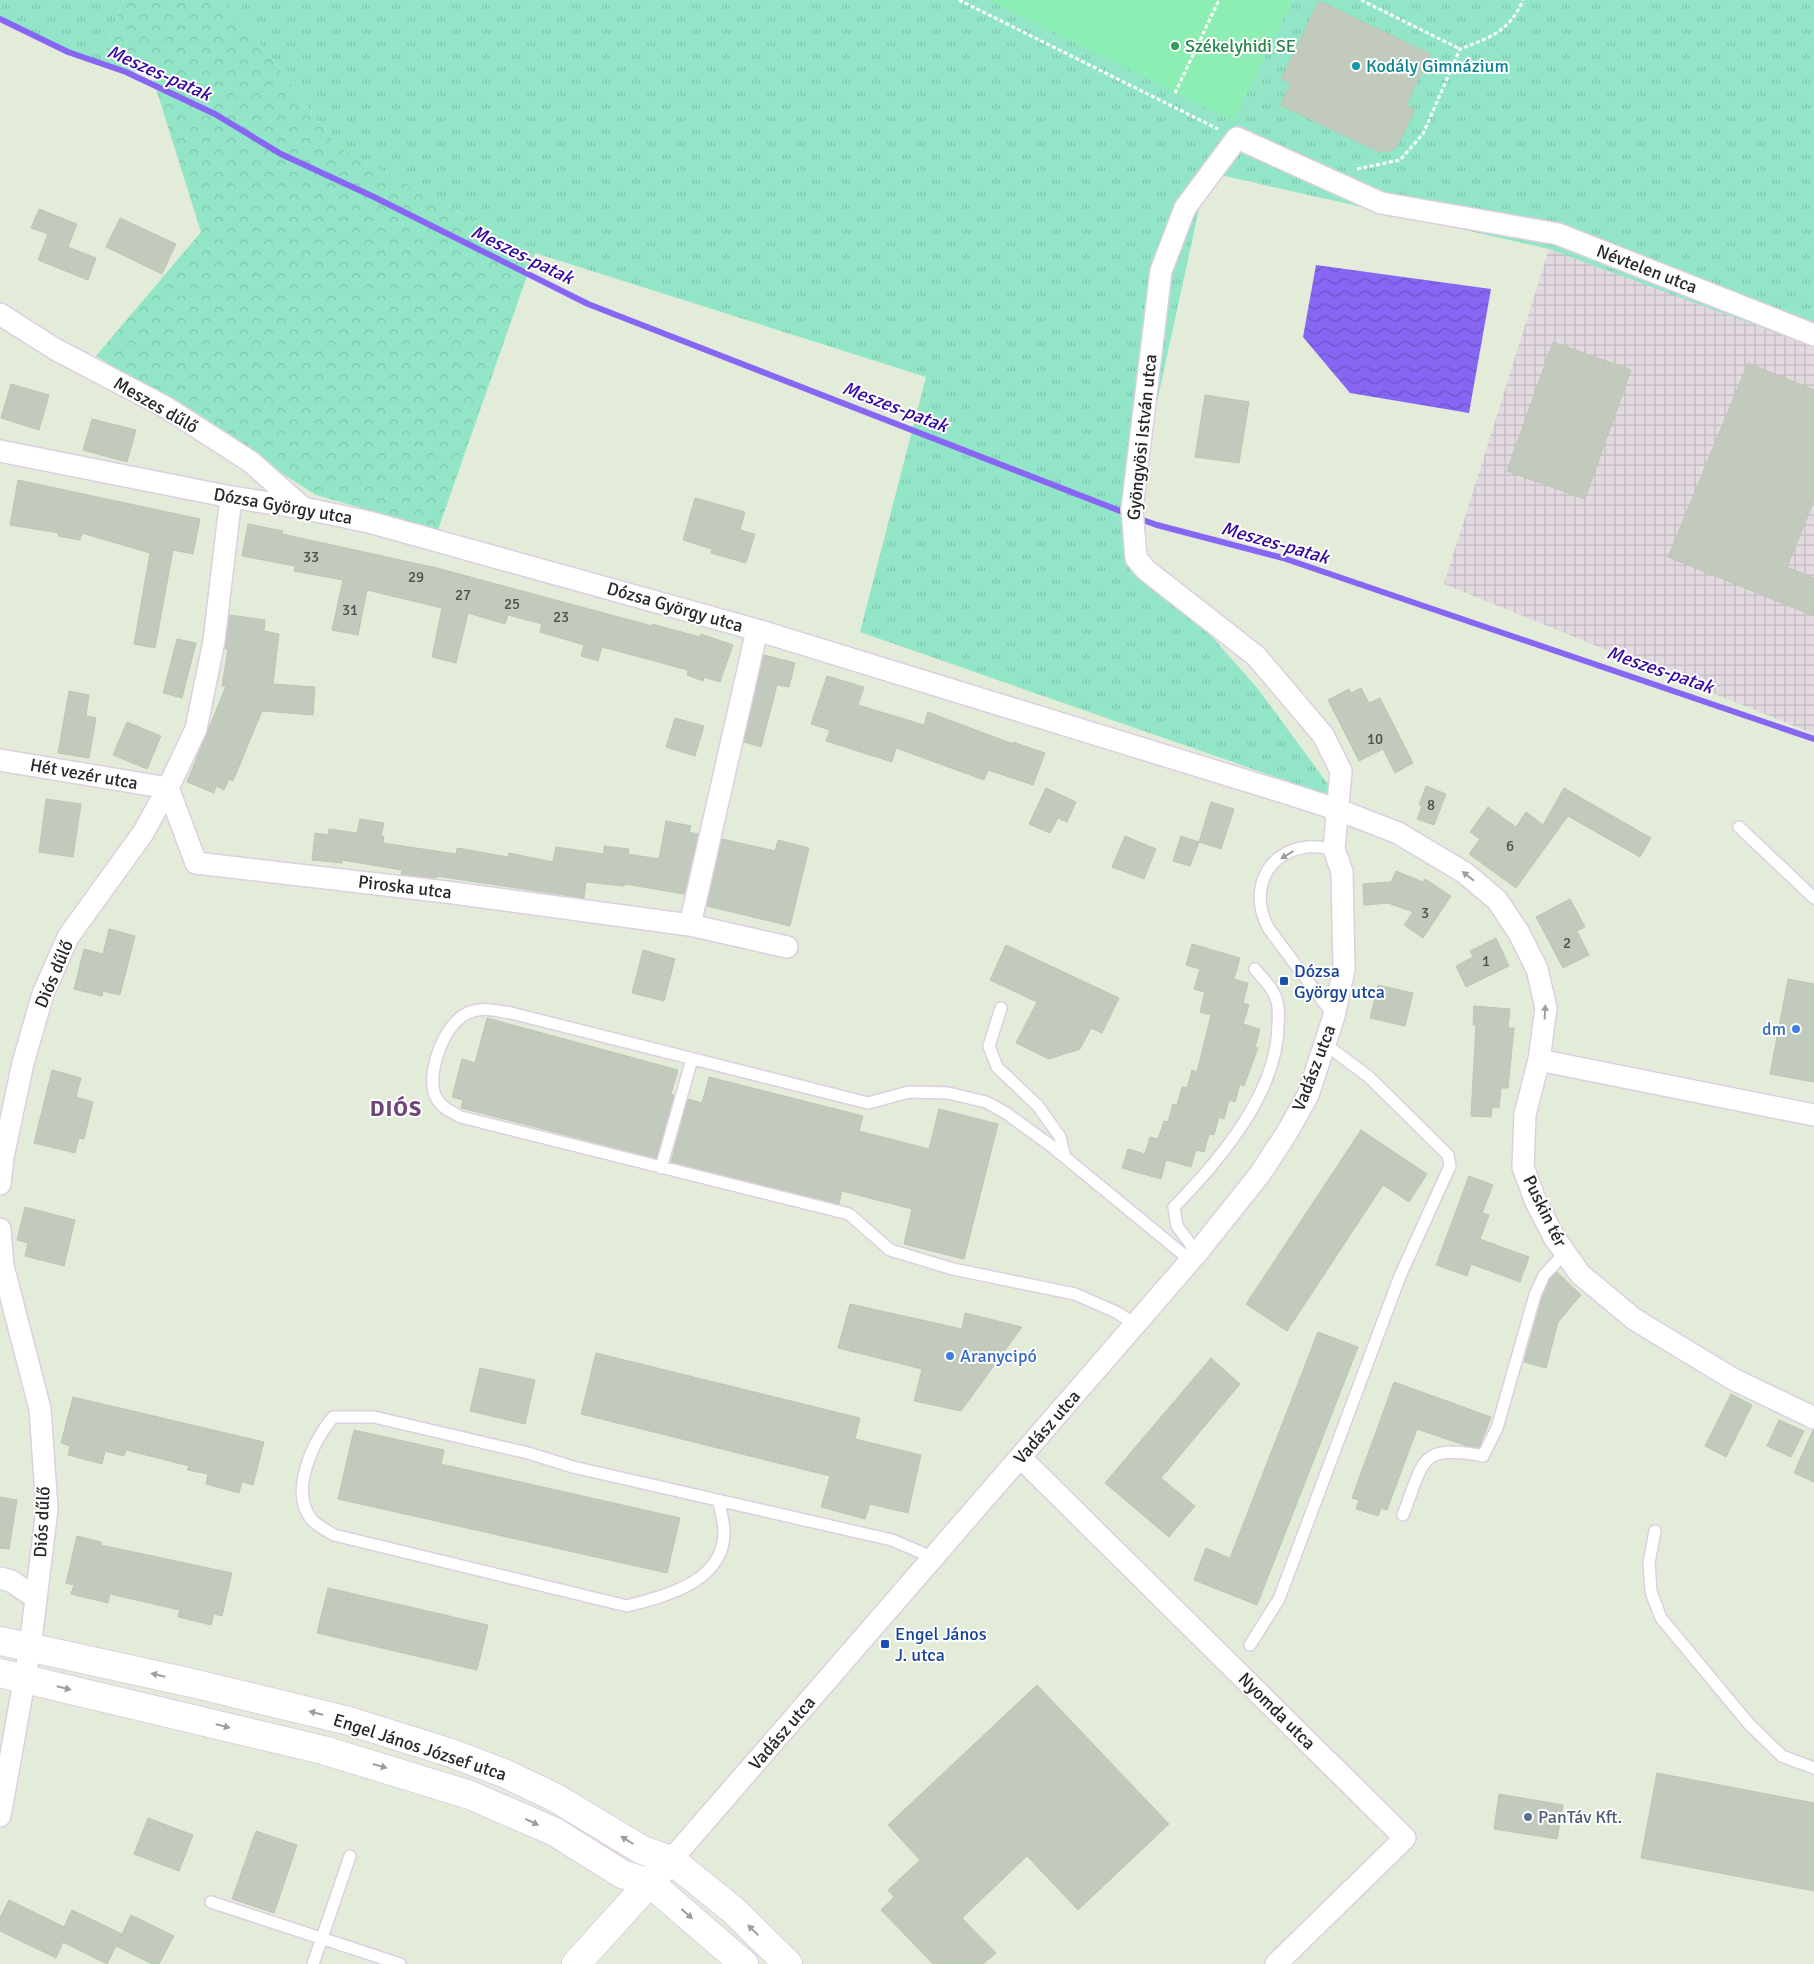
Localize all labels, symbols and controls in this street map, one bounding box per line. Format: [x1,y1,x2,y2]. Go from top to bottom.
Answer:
place label: Székelyhidi SE [1185,35,1296,57]
water label: Meszes-patak [103,39,216,107]
marker: Székelyhidi SE [1169,40,1181,52]
place label: Kodály Gimnázium [1366,55,1509,77]
marker: Kodály Gimnázium [1350,60,1362,72]
water label: Meszes-patak [467,220,579,291]
street label: Névtelen utca [1594,240,1700,298]
street label: Gyöngyösi István utca [1122,353,1162,521]
street label: Meszes dűlő [110,372,202,438]
water label: Meszes-patak [839,376,953,439]
street label: Dózsa György utca [212,483,354,529]
water label: Meszes-patak [1218,516,1333,570]
house number: 33 [303,548,319,566]
house number: 29 [408,568,424,586]
street label: Dózsa György utca [604,577,746,637]
house number: 27 [455,586,471,604]
house number: 25 [504,595,520,613]
house number: 31 [342,601,358,619]
house number: 23 [553,608,569,626]
water label: Meszes-patak [1604,641,1718,700]
house number: 10 [1367,730,1383,748]
street label: Hét vezér utca [28,754,140,794]
house number: 8 [1427,796,1435,814]
house number: 6 [1506,837,1514,855]
one-way arrow [1281,850,1294,859]
street label: Piroska utca [357,870,453,904]
one-way arrow [1462,870,1475,881]
house number: 3 [1421,904,1429,922]
house number: 2 [1563,934,1571,952]
street label: Diós dűlő [30,937,78,1011]
house number: 1 [1482,952,1490,970]
place label: Dózsa György utca [1294,960,1385,1003]
marker: Dózsa György utca [1278,975,1290,987]
one-way arrow [1541,1004,1549,1020]
place label: dm [1762,1018,1786,1040]
street label: Vadász utca [1287,1022,1341,1114]
marker: dm [1790,1023,1802,1035]
district label: DIÓS [370,1095,422,1122]
street label: Puskin tér [1518,1172,1572,1251]
place label: Aranycipó [960,1345,1037,1367]
marker: Aranycipó [944,1350,956,1362]
street label: Vadász utca [1009,1386,1085,1468]
street label: Diós dűlő [29,1486,55,1558]
place label: Engel János J. utca [895,1623,987,1666]
marker: Engel János J. utca [879,1638,891,1650]
street label: Nyomda utca [1234,1668,1320,1754]
one-way arrow [150,1671,165,1679]
one-way arrow [57,1685,72,1693]
street label: Vadász utca [744,1692,820,1774]
one-way arrow [308,1709,323,1717]
street label: Engel János József utca [330,1709,510,1785]
one-way arrow [215,1722,230,1730]
one-way arrow [372,1763,387,1771]
place label: PanTáv Kft. [1538,1806,1622,1828]
marker: PanTáv Kft. [1522,1811,1534,1823]
one-way arrow [525,1818,539,1826]
one-way arrow [620,1835,633,1844]
one-way arrow [681,1909,694,1920]
one-way arrow [747,1924,759,1936]

